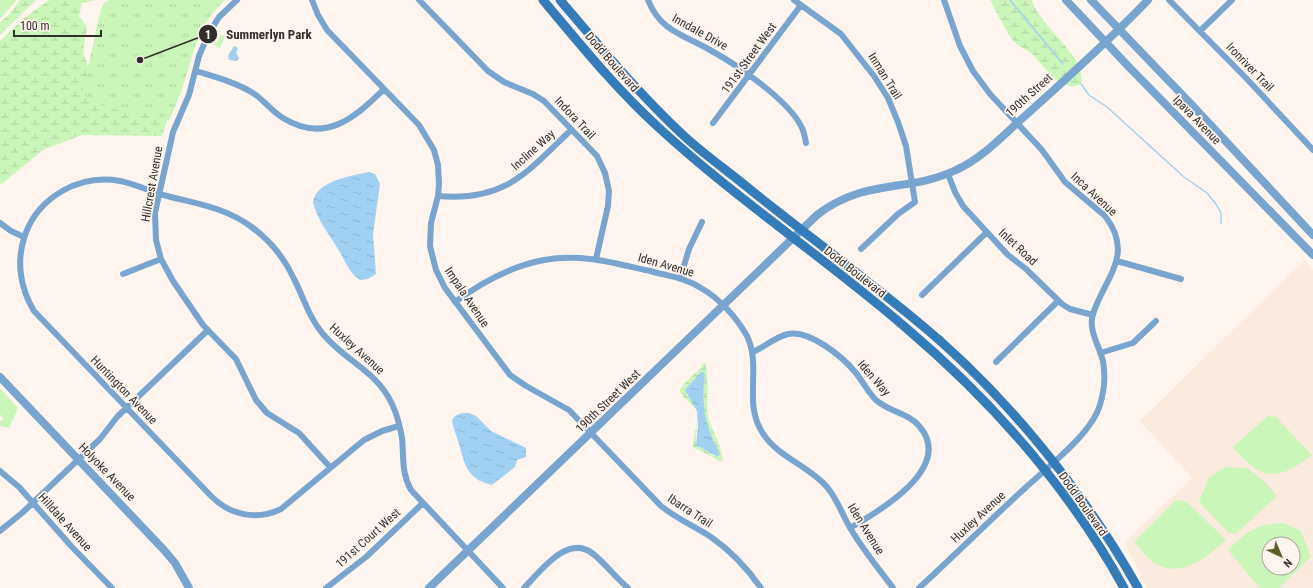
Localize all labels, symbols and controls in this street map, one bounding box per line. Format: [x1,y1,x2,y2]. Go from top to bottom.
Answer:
street label: Inndale Drive [670,11,731,53]
scale bar [14,12,101,38]
text: 100 m [20,19,50,33]
street label: 191st Street West [719,20,780,96]
callout: Summerlyn Park [198,22,319,47]
text: Summerlyn Park [226,27,313,42]
text: 1 [205,28,211,42]
street label: Dodd Boulevard [582,29,642,95]
street label: Ironriver Trail [1223,40,1277,94]
street label: Inman Trail [865,50,905,102]
street label: 190th Street [1003,70,1056,120]
street label: Ipava Avenue [1170,93,1224,148]
street label: Indora Trail [552,94,598,142]
street label: Incline Way [508,127,558,173]
street label: Hillcrest Avenue [138,145,166,223]
street label: Inca Avenue [1068,169,1120,219]
street label: Inlet Road [996,226,1040,268]
street label: Dodd Boulevard [821,244,889,300]
street label: Iden Avenue [636,250,696,280]
street label: Impala Avenue [442,264,492,330]
street label: Huxley Avenue [327,321,388,378]
street label: Huntington Avenue [88,353,160,427]
street label: Iden Way [855,357,893,399]
street label: 190th Street West [573,366,644,435]
street label: Holyoke Avenue [76,440,138,504]
street label: Dodd Boulevard [1056,469,1110,539]
street label: Huxley Avenue [948,488,1008,546]
street label: Hilldale Avenue [35,490,95,554]
street label: Ibarra Trail [665,491,715,531]
street label: Iden Avenue [845,501,887,557]
street label: 191st Court West [333,505,403,571]
north arrow [1261,536,1301,576]
text: N [1280,556,1295,570]

